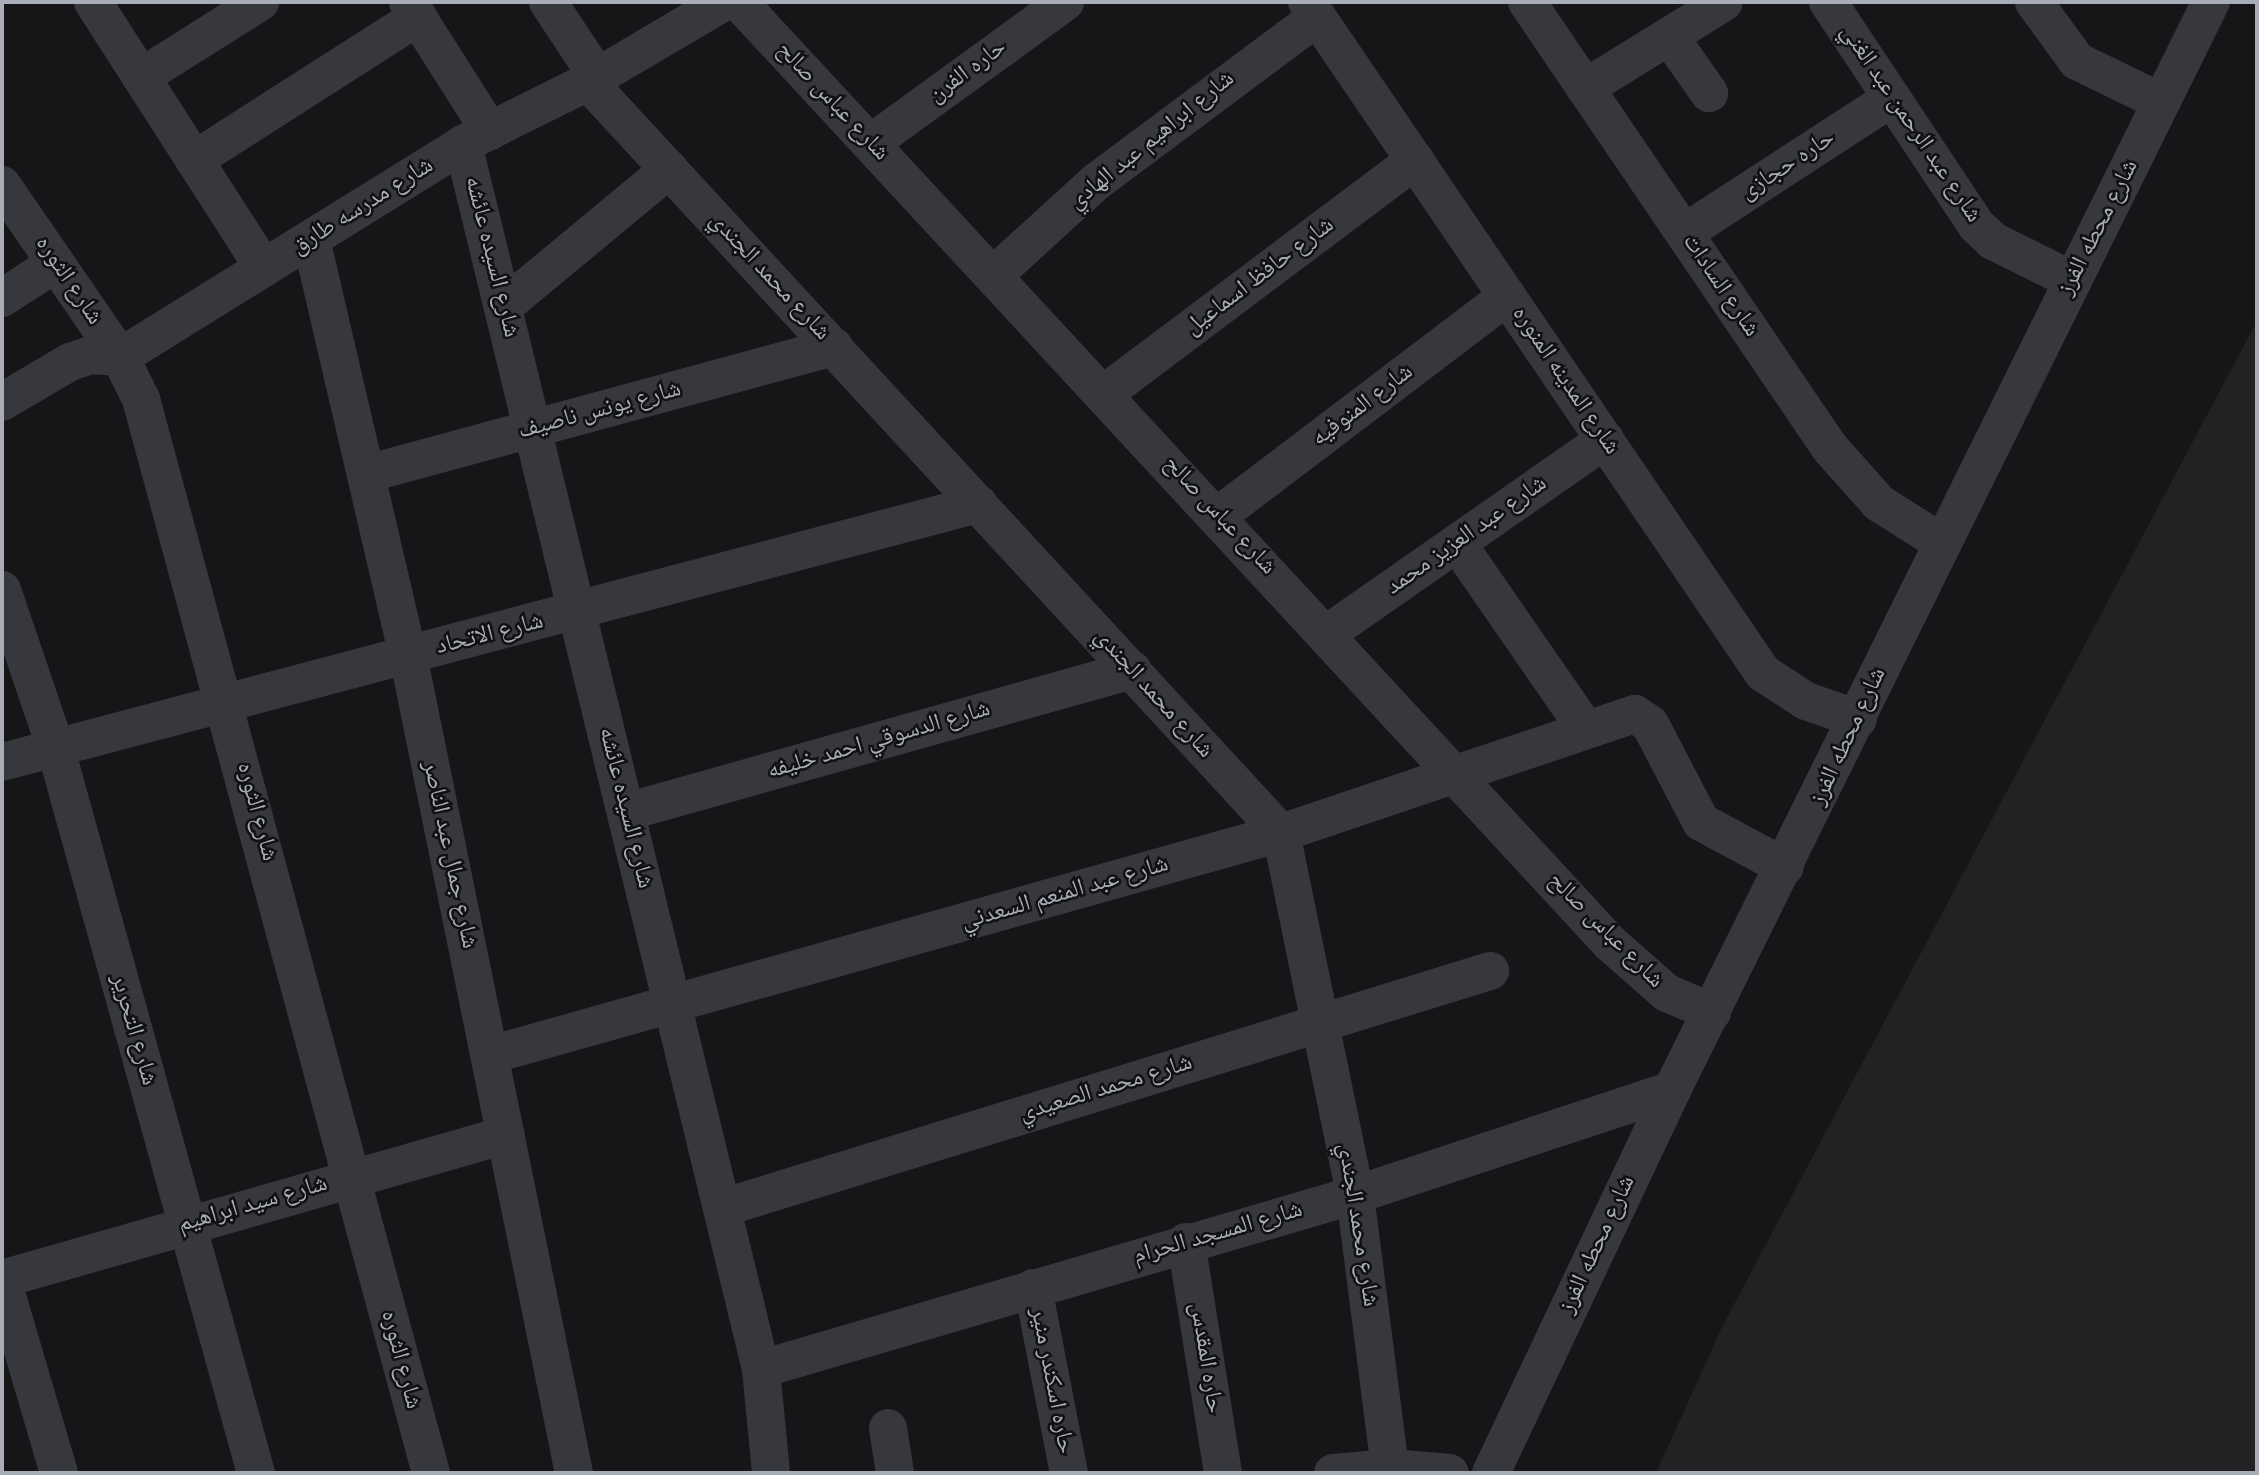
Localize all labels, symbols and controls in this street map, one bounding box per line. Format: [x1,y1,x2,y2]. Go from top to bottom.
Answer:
street label: شارع عبد الرحمن عبد الغني [1833,19,1987,229]
street label: حاره الفرن [923,34,1013,110]
street label: شارع عباس صالح [769,36,895,168]
street label: شارع ابراهيم عبد الهادي [1063,65,1241,217]
street label: حاره حجازى [1735,125,1841,207]
street label: شارع مدرسه طارق [287,152,439,262]
street label: شارع محطه الفرز [2052,155,2146,301]
street label: شارع السيده عائشه [457,173,525,341]
street label: شارع محمد الجندي [702,207,836,347]
street label: شارع حافظ اسماعيل [1180,212,1340,342]
street label: شارع السادات [1675,229,1765,343]
street label: شارع الثوره [28,231,108,331]
street label: شارع المدينه المنوره [1505,301,1625,461]
street label: شارع المنوفيه [1307,358,1419,454]
street label: شارع يونس ناصيف [516,375,684,447]
street label: شارع عباس صالح [1156,450,1282,582]
street label: شارع عبد العزيز محمد [1381,470,1553,602]
street label: شارع الاتحاد [433,608,547,662]
street label: شارع محمد الجندي [1087,623,1219,765]
street label: شارع محطه الفرز [1805,663,1893,811]
street label: شارع الدسوقي احمد خليفه [764,695,994,787]
street label: شارع السيده عائشه [591,724,659,892]
street label: شارع الثوره [229,759,283,865]
street label: شارع جمال عبد الناصر [415,759,483,951]
street label: شارع عبد المنعم السعدني [958,851,1172,937]
street label: شارع عباس صالح [1541,867,1669,995]
street label: شارع التحرير [103,971,163,1089]
street label: شارع محمد الصعيدي [1016,1049,1196,1129]
street label: شارع محمد الجندي [1330,1141,1384,1309]
street label: شارع سيد ابراهيم [175,1170,331,1240]
street label: شارع محطه الفرز [1554,1171,1642,1319]
street label: شارع المسجد الحرام [1130,1196,1306,1272]
street label: حاره المقدس [1182,1301,1228,1415]
street label: حاره اسكندر منير [1023,1306,1079,1456]
street label: شارع الثوره [373,1307,427,1413]

